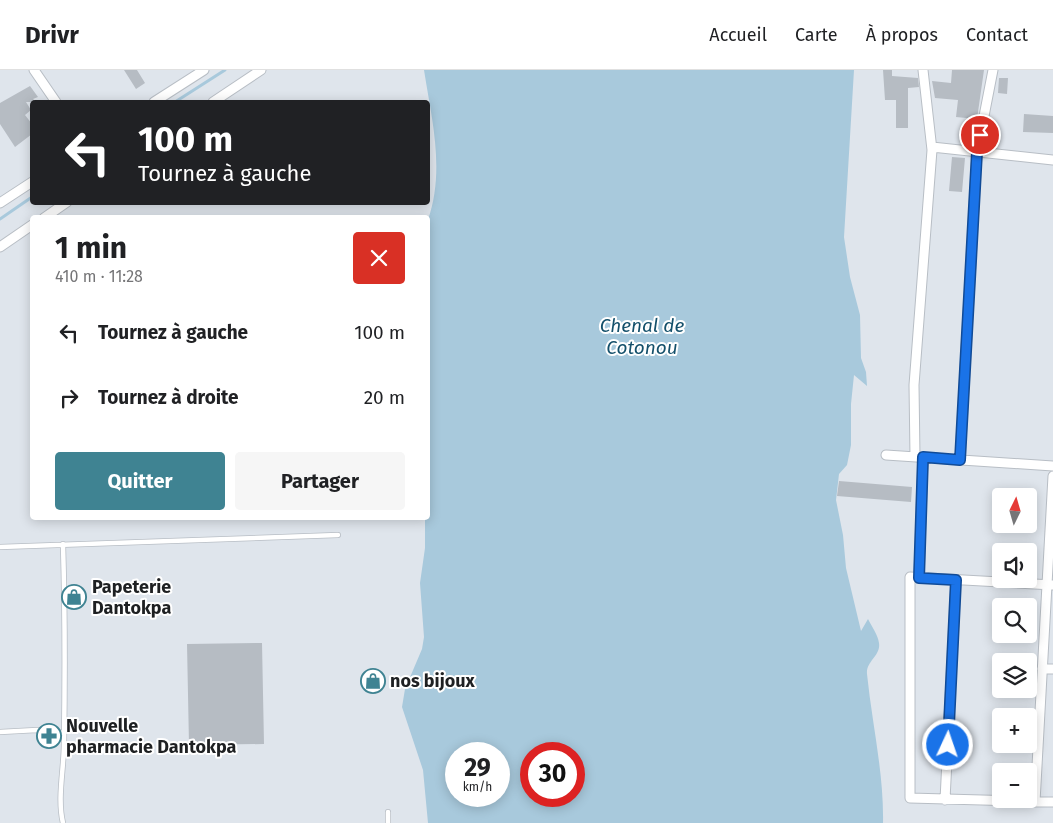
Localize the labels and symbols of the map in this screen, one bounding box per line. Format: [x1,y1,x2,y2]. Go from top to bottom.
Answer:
pin [959,114,1001,156]
water label: Chenal de Cotonou [600,314,684,359]
north arrow [992,488,1038,532]
place label: Papeterie Dantokpa [92,576,171,619]
shop icon: Papeterie Dantokpa [61,584,87,610]
shop icon: nos bijoux [360,668,386,694]
place label: nos bijoux [390,670,476,692]
place label: Nouvelle pharmacie Dantokpa [66,715,237,758]
position arrow [921,718,973,770]
pharmacy icon: Nouvelle pharmacie Dantokpa [36,723,62,749]
speed limit sign: 30 [520,742,585,807]

